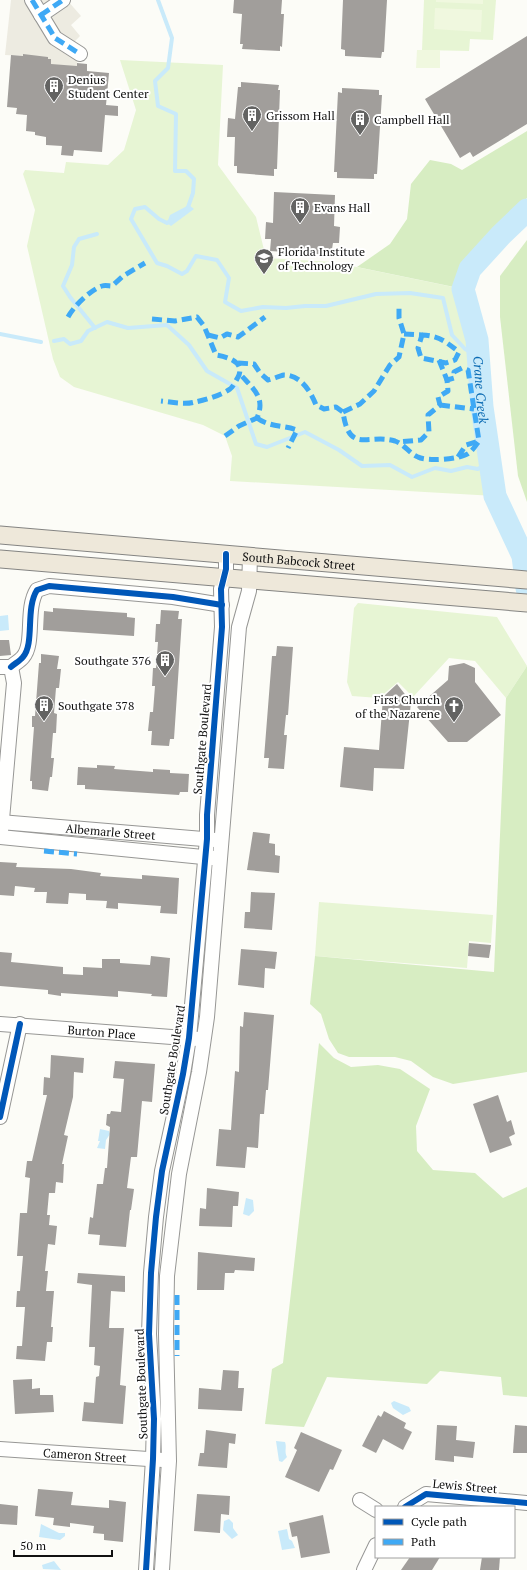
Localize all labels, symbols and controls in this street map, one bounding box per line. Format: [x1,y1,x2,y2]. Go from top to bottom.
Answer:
place label: Denius Student Center [68,72,149,101]
building icon: Denius Student Center [43,75,65,103]
building icon: Grissom Hall [241,104,263,132]
place label: Grissom Hall [266,108,335,123]
building icon: Campbell Hall [349,108,371,136]
place label: Campbell Hall [374,112,450,127]
building icon: Evans Hall [289,196,311,224]
place label: Evans Hall [314,200,371,215]
place label: Florida Institute of Technology [278,244,365,273]
school or university icon: Florida Institute of Technology [253,247,275,275]
water label: Crane Creek [469,355,493,425]
street label: South Babcock Street [242,548,356,573]
building icon: Southgate 376 [154,649,176,677]
place label: Southgate 376 [75,653,152,668]
street label: Southgate Boulevard [190,683,214,795]
place label: First Church of the Nazarene [355,692,440,721]
building icon: Southgate 378 [33,694,55,722]
church icon: First Church of the Nazarene [443,695,465,723]
place label: Southgate 378 [58,698,134,713]
street label: Albemarle Street [65,820,157,843]
street label: Southgate Boulevard [156,1004,188,1116]
street label: Burton Place [67,1022,136,1042]
street label: Southgate Boulevard [132,1328,150,1440]
street label: Cameron Street [43,1444,128,1465]
street label: Lewis Street [432,1476,499,1496]
legend [375,1506,515,1558]
text: Cycle path [411,1514,467,1529]
scale bar [14,1532,112,1558]
text: Path [411,1534,436,1549]
text: 50 m [20,1538,47,1553]

